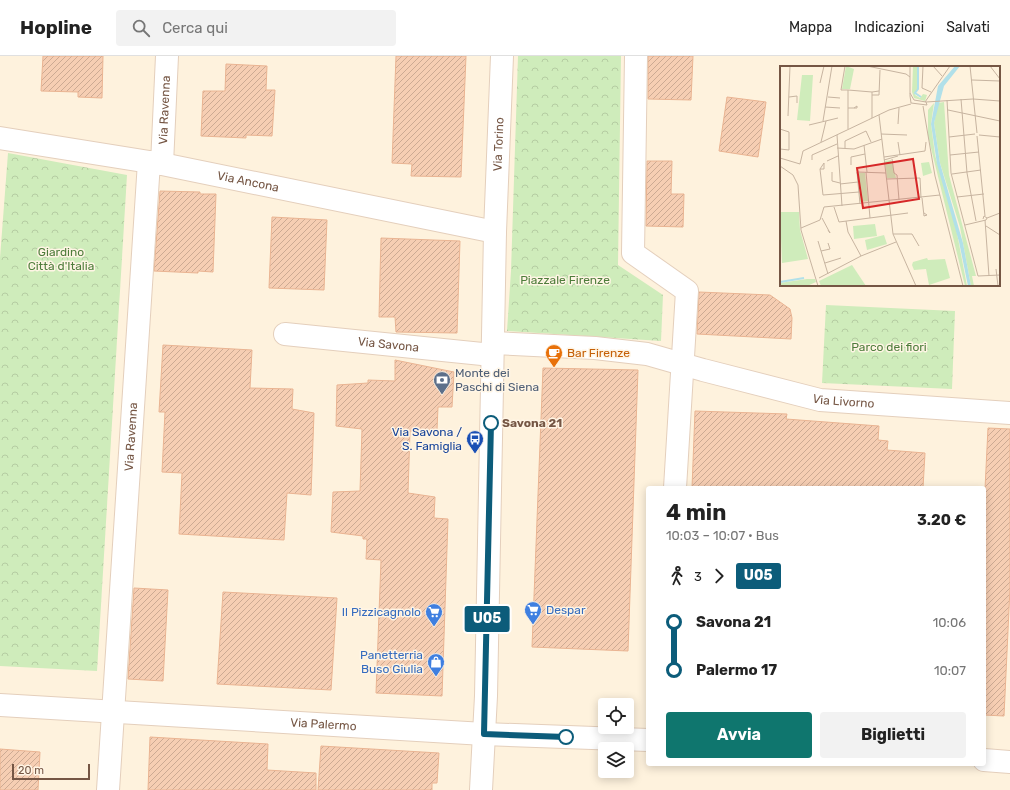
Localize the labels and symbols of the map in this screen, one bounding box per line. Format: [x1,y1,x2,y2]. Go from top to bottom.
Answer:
inset map [780,66,1000,286]
street label: Via Ravenna [156,75,173,145]
street label: Via Torino [490,117,507,172]
street label: Via Ancona [216,168,280,195]
park label: Giardino Città d'Italia [28,245,94,273]
park label: Piazzale Firenze [520,273,610,287]
street label: Via Savona [357,334,420,355]
park label: Parco dei fiori [851,340,927,354]
cafe icon: Bar Firenze [544,343,564,368]
place label: Bar Firenze [567,346,630,360]
place label: Monte dei Paschi di Siena [455,366,539,394]
bank icon: Monte dei Paschi di Siena [432,370,452,395]
street label: Via Livorno [811,391,875,411]
street label: Via Ravenna [122,402,140,472]
marker: Savona 21 [483,415,499,431]
place label: Savona 21 [502,416,562,430]
place label: Via Savona / S. Famiglia [392,425,462,453]
bus stop icon: Via Savona / S. Famiglia [465,429,485,454]
supermarket icon: Despar [523,600,543,625]
supermarket icon: Il Pizzicagnolo [424,602,444,627]
place label: Despar [546,603,586,617]
place label: Il Pizzicagnolo [342,605,421,619]
line badge: U05 [464,606,510,632]
place label: Panetterria Buso Giulia [360,648,423,676]
shop icon: Panetterria Buso Giulia [426,652,446,677]
street label: Via Palermo [290,715,357,733]
unlabelled marker [558,729,574,745]
scale bar [12,762,90,781]

